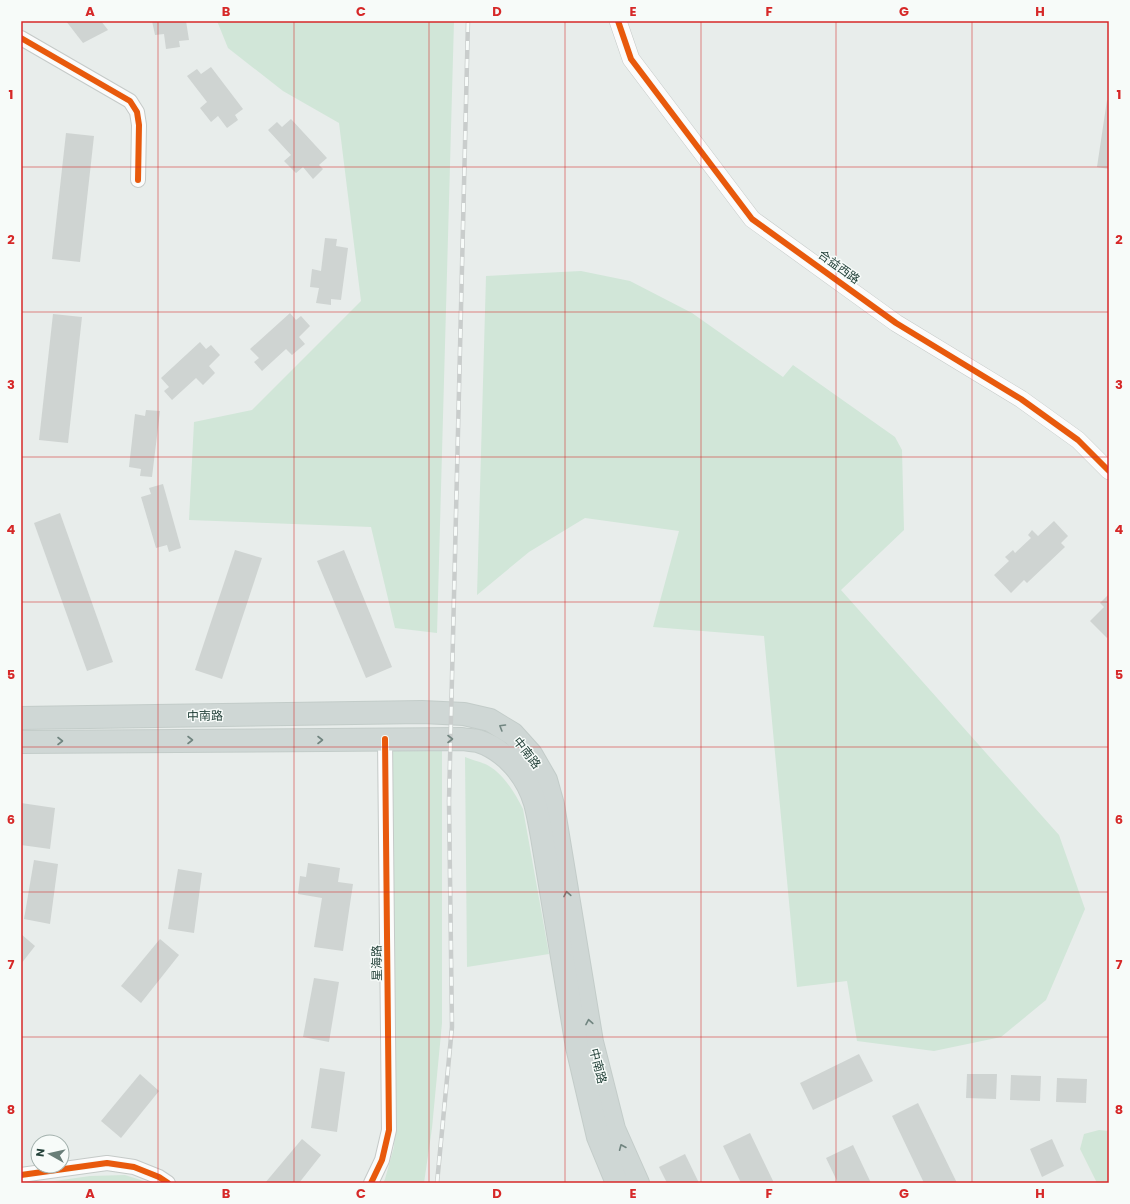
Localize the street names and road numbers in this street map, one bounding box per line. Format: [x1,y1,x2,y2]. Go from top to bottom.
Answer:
street label: 合益西路 [815,246,864,288]
street label: 中南路 [187,707,223,724]
street label: 中南路 [510,733,545,772]
street label: 星海路 [368,945,385,981]
street label: 中南路 [586,1046,611,1085]

